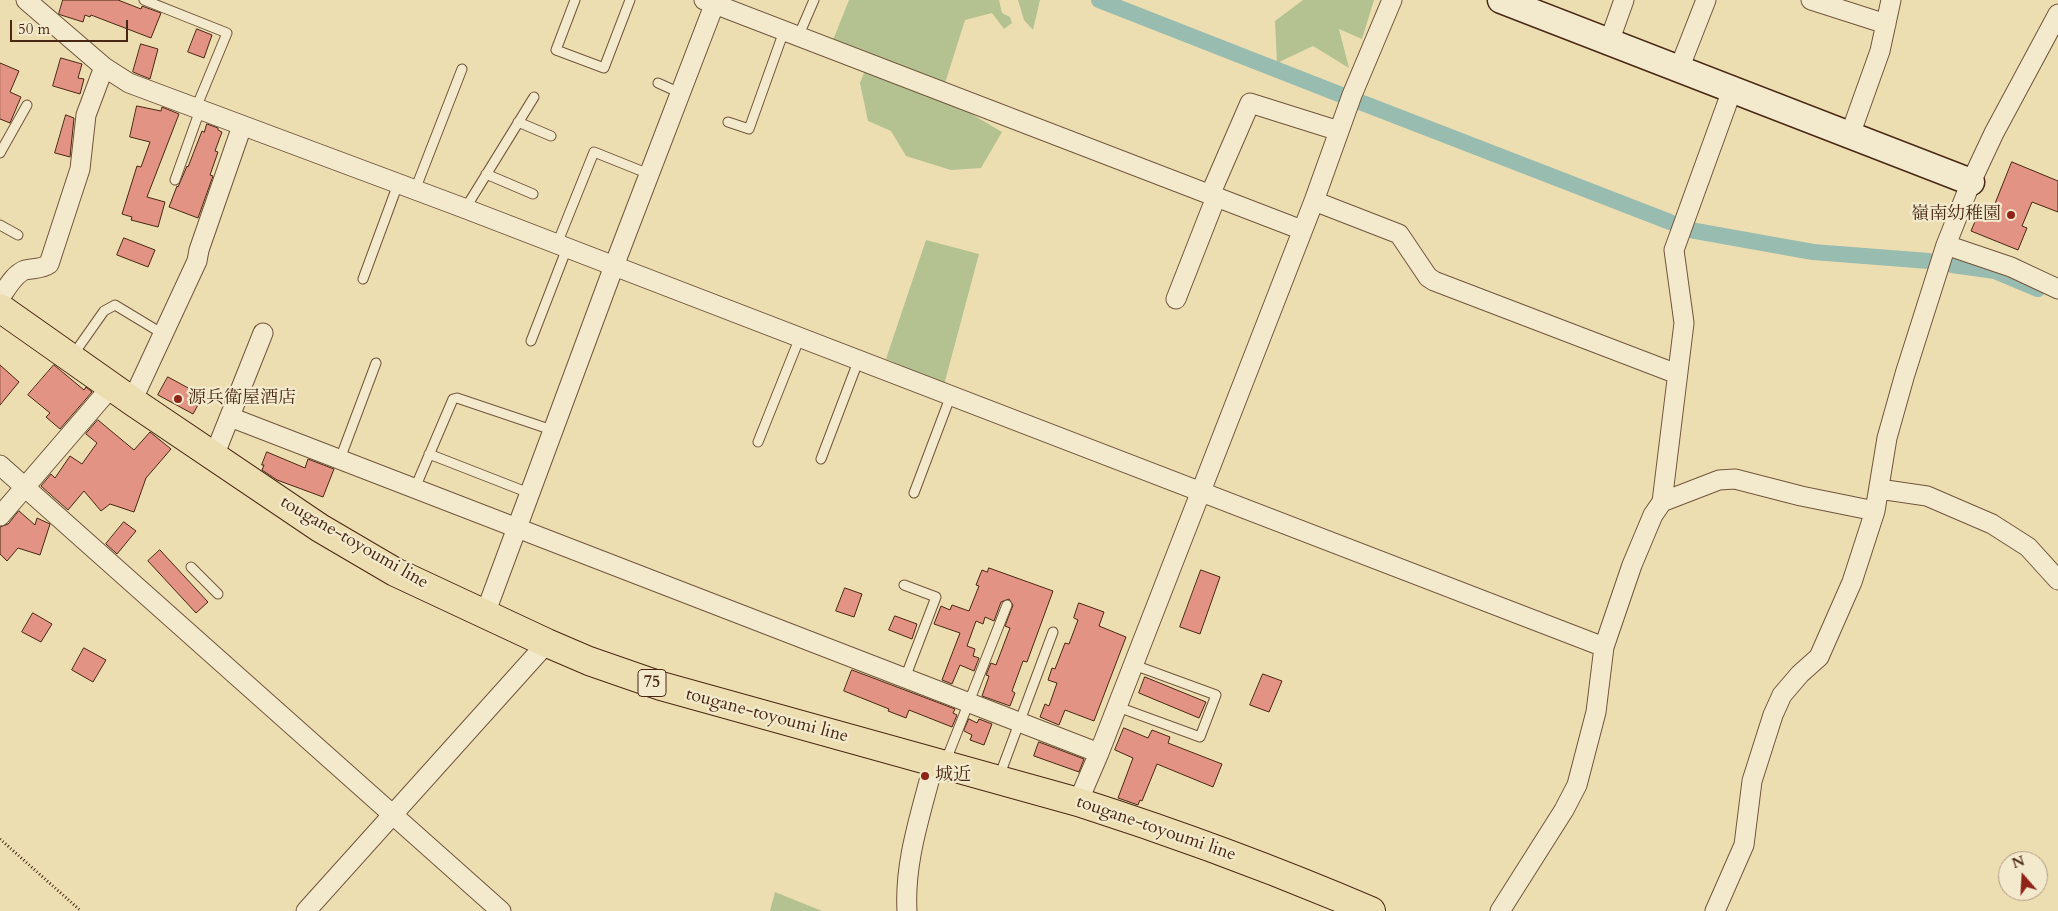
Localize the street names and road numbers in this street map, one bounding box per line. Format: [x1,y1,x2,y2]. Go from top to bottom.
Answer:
street label: tougane-toyoumi line [276,492,432,594]
road number: 75 [638,670,666,696]
street label: tougane-toyoumi line [683,684,851,748]
street label: tougane-toyoumi line [1073,792,1239,866]

